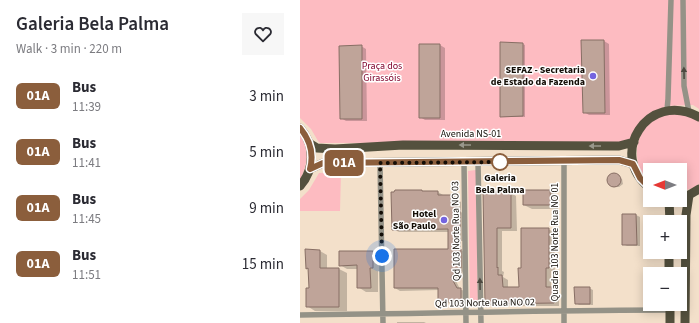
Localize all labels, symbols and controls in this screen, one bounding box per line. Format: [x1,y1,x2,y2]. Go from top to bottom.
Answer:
text: Galeria Bela Palma [16,11,169,38]
button: heart [242,13,284,55]
text: Walk · 3 min · 220 m [16,40,122,58]
park label: Praça dos Girassóis [362,59,402,85]
place label: SEFAZ - Secretaria de Estado da Fazenda [491,63,585,89]
one-way arrow [681,66,687,79]
marker: SEFAZ - Secretaria de Estado da Fazenda [588,71,598,81]
text: Bus [72,77,96,98]
text: 01A [27,86,49,106]
text: 3 min [249,86,284,107]
text: 11:39 [72,98,101,116]
street label: Avenida NS-01 [441,127,501,141]
text: Bus [72,133,96,154]
one-way arrow [459,141,471,148]
text: 01A [27,142,49,162]
text: 5 min [249,142,284,163]
one-way arrow [588,143,601,149]
line badge: 01A [321,150,367,176]
text: 01A [333,153,355,173]
marker: Galeria Bela Palma [491,153,509,171]
text: 11:41 [72,154,101,172]
north arrow [643,163,687,207]
map controls [643,163,687,311]
place label: Galeria Bela Palma [476,171,524,197]
street label: Qd 103 Norte Rua NO 03 [448,181,464,281]
street label: Quadra 103 Norte Rua NO 01 [548,183,562,301]
text: Bus [72,189,96,210]
text: 01A [27,198,49,218]
text: 9 min [249,198,284,219]
place label: Hotel São Paulo [393,207,436,233]
text: 11:45 [72,210,101,228]
marker: Hotel São Paulo [439,215,449,225]
button: + [643,215,687,259]
text: Bus [72,245,96,266]
your location [372,246,392,266]
text: 01A [27,254,49,274]
text: 15 min [242,254,284,275]
text: 11:51 [72,266,101,284]
button: − [643,267,687,311]
one-way arrow [477,278,484,290]
street label: Qd 103 Norte Rua NO 02 [435,295,535,311]

